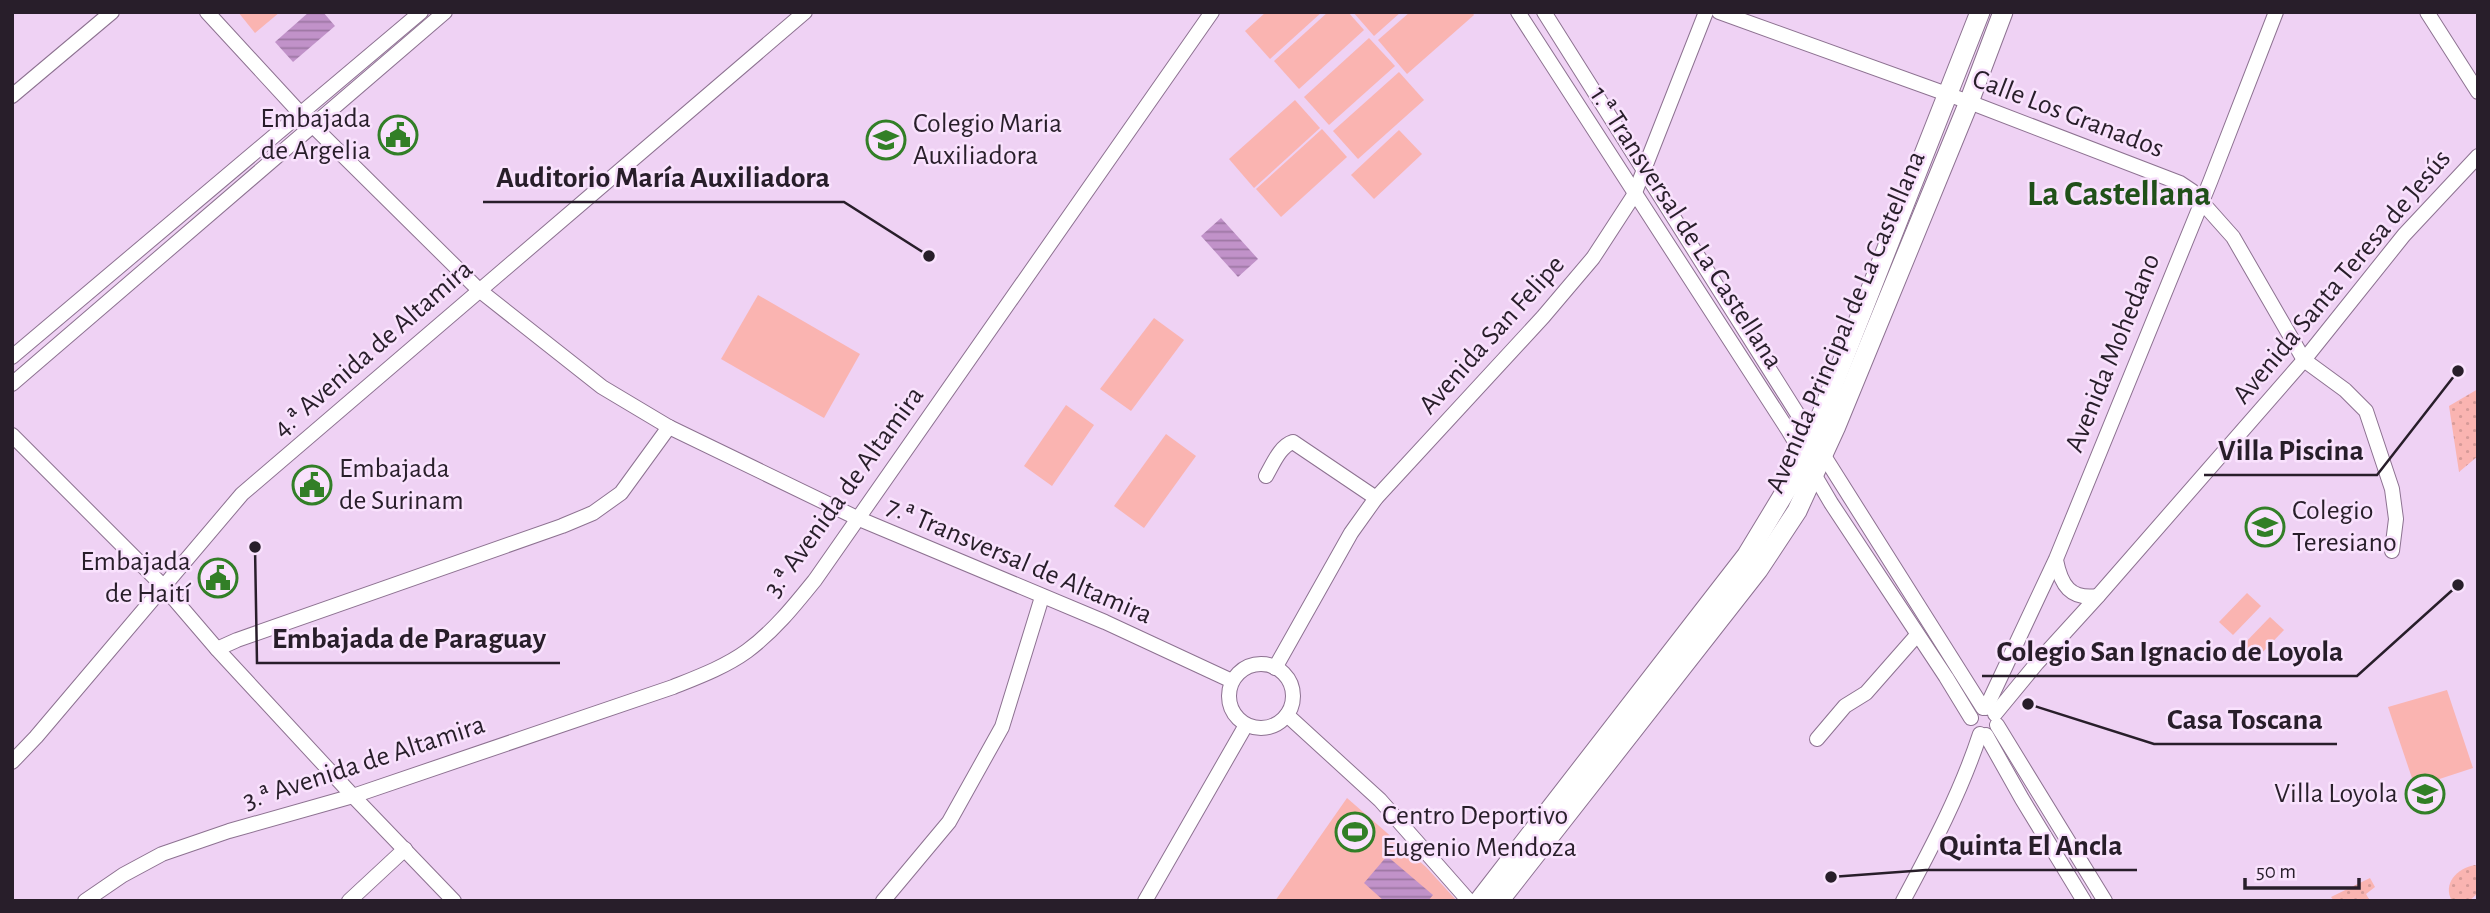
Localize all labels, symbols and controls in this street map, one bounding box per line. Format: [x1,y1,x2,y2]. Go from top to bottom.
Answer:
street label: Calle Los Granados [1968,65,2168,163]
street label: 1.ª Transversal de La Castellana [1584,82,1788,374]
place label: Embajada de Argelia [260,105,371,165]
place label: Colegio Maria Auxiliadora [913,110,1062,170]
public building icon: Embajada de Argelia [377,114,419,156]
school or university icon: Colegio Maria Auxiliadora [865,119,907,161]
street label: Avenida Santa Teresa de Jesús [2228,145,2456,409]
street label: Avenida Principal de La Castellana [1761,147,1931,497]
callout: Auditorio María Auxiliadora [483,151,844,202]
text: Auditorio María Auxiliadora [496,163,830,193]
district label: La Castellana [2027,177,2211,212]
street label: Avenida San Felipe [1414,250,1570,420]
street label: Avenida Mohedano [2060,250,2166,456]
street label: 4.ª Avenida de Altamira [268,255,478,443]
street label: 3.ª Avenida de Altamira [758,382,930,602]
callout: Villa Piscina [2204,424,2377,475]
text: Villa Piscina [2218,436,2364,466]
place label: Embajada de Surinam [339,455,464,515]
public building icon: Embajada de Surinam [291,464,333,506]
street label: 7.ª Transversal de Altamira [882,492,1156,630]
place label: Colegio Teresiano [2292,497,2397,557]
school or university icon: Colegio Teresiano [2244,506,2286,548]
place label: Embajada de Haití [80,548,191,608]
public building icon: Embajada de Haití [197,557,239,599]
callout: Embajada de Paraguay [257,612,560,663]
text: Embajada de Paraguay [272,624,547,654]
callout: Colegio San Ignacio de Loyola [1982,625,2357,676]
text: Colegio San Ignacio de Loyola [1996,637,2344,667]
callout: Casa Toscana [2154,693,2337,744]
text: Casa Toscana [2167,705,2323,735]
street label: 3.ª Avenida de Altamira [240,711,488,815]
school or university icon: Villa Loyola [2404,773,2446,815]
place label: Villa Loyola [2274,780,2398,808]
place label: Centro Deportivo Eugenio Mendoza [1382,802,1577,862]
sports icon: Centro Deportivo Eugenio Mendoza [1334,811,1376,853]
callout: Quinta El Ancla [1926,819,2137,870]
text: Quinta El Ancla [1939,831,2123,861]
scale bar [2245,846,2359,890]
text: 50 m [2256,861,2296,882]

